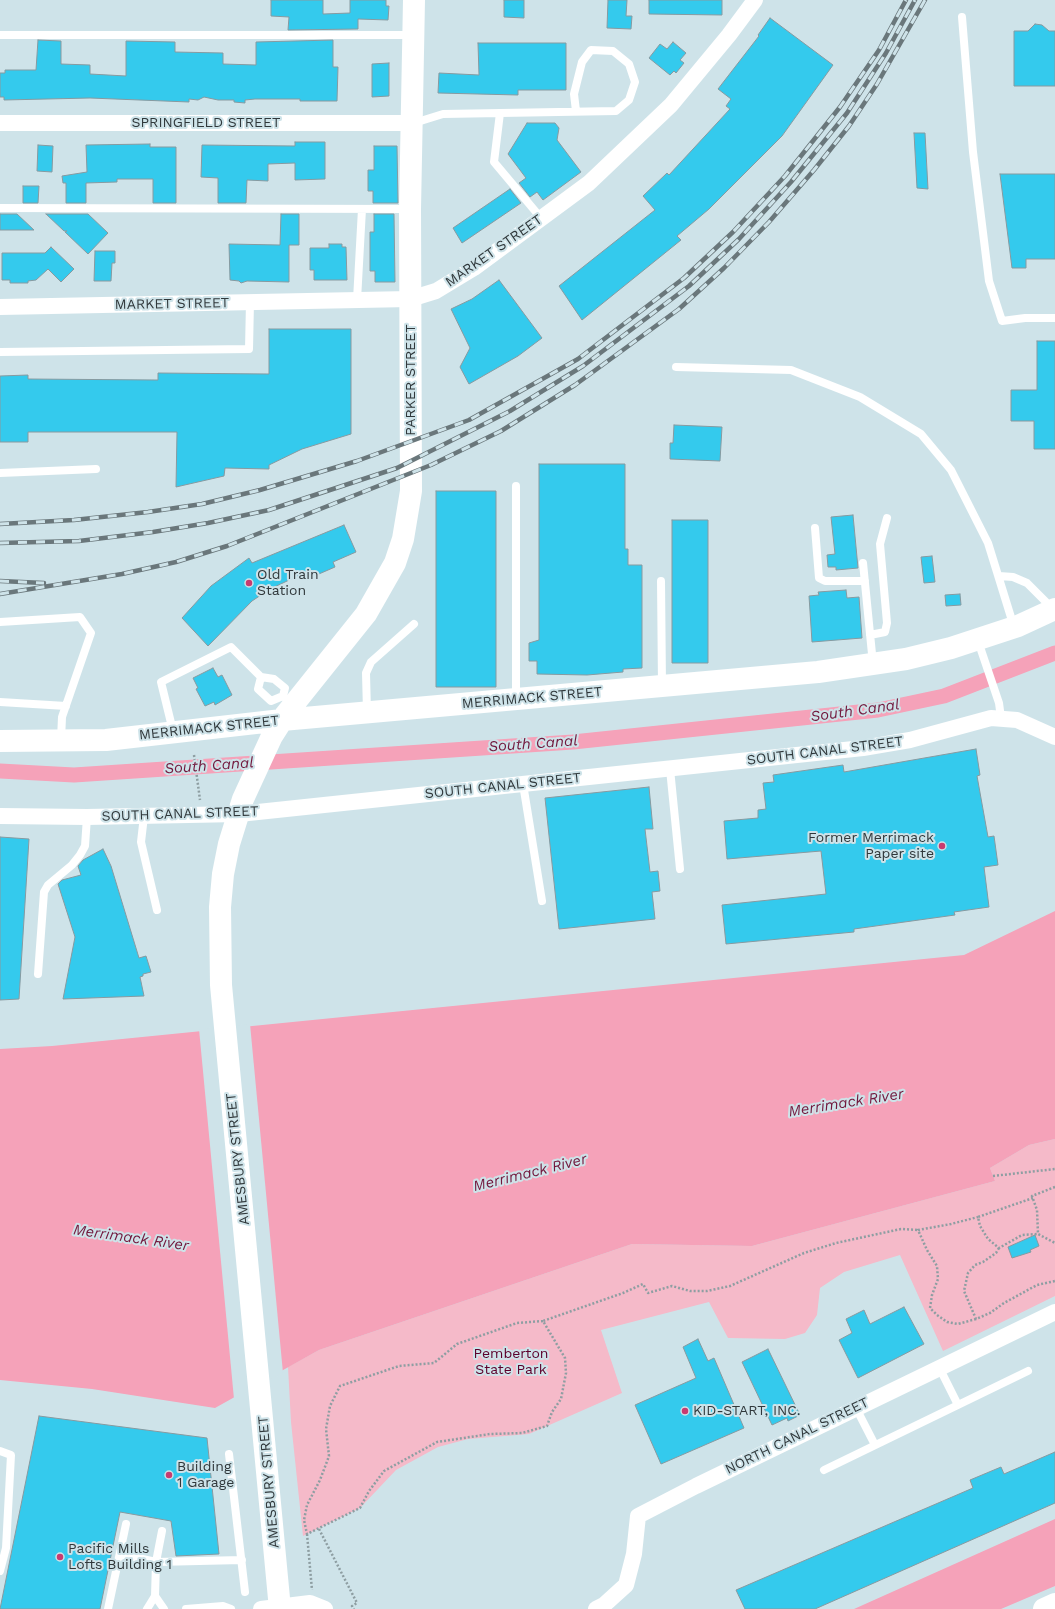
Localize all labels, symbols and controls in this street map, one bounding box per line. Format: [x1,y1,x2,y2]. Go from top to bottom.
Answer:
street label: SPRINGFIELD STREET [132,115,280,131]
street label: MARKET STREET [442,211,546,291]
street label: MARKET STREET [115,295,229,313]
street label: PARKER STREET [403,324,419,436]
place label: Old Train Station [257,567,319,600]
marker: Old Train Station [244,578,254,588]
street label: MERRIMACK STREET [461,683,603,713]
water label: South Canal [809,696,901,726]
street label: MERRIMACK STREET [138,712,280,744]
water label: South Canal [488,732,578,756]
street label: SOUTH CANAL STREET [746,733,904,769]
water label: South Canal [164,754,254,778]
street label: SOUTH CANAL STREET [424,769,582,803]
street label: SOUTH CANAL STREET [101,803,259,825]
place label: Former Merrimack Paper site [808,830,934,862]
marker: Former Merrimack Paper site [937,841,947,851]
water label: Merrimack River [787,1085,905,1121]
street label: AMESBURY STREET [223,1092,253,1226]
water label: Merrimack River [471,1150,589,1196]
water label: Merrimack River [72,1221,190,1255]
park label: Pemberton State Park [474,1346,548,1378]
street label: NORTH CANAL STREET [723,1394,871,1478]
place label: KID-START, INC. [693,1403,801,1419]
marker: KID-START, INC. [680,1406,690,1416]
street label: AMESBURY STREET [255,1415,283,1549]
place label: Building 1 Garage [177,1459,234,1492]
marker: Building 1 Garage [164,1470,174,1480]
place label: Pacific Mills Lofts Building 1 [68,1541,172,1574]
marker: Pacific Mills Lofts Building 1 [55,1552,65,1562]

